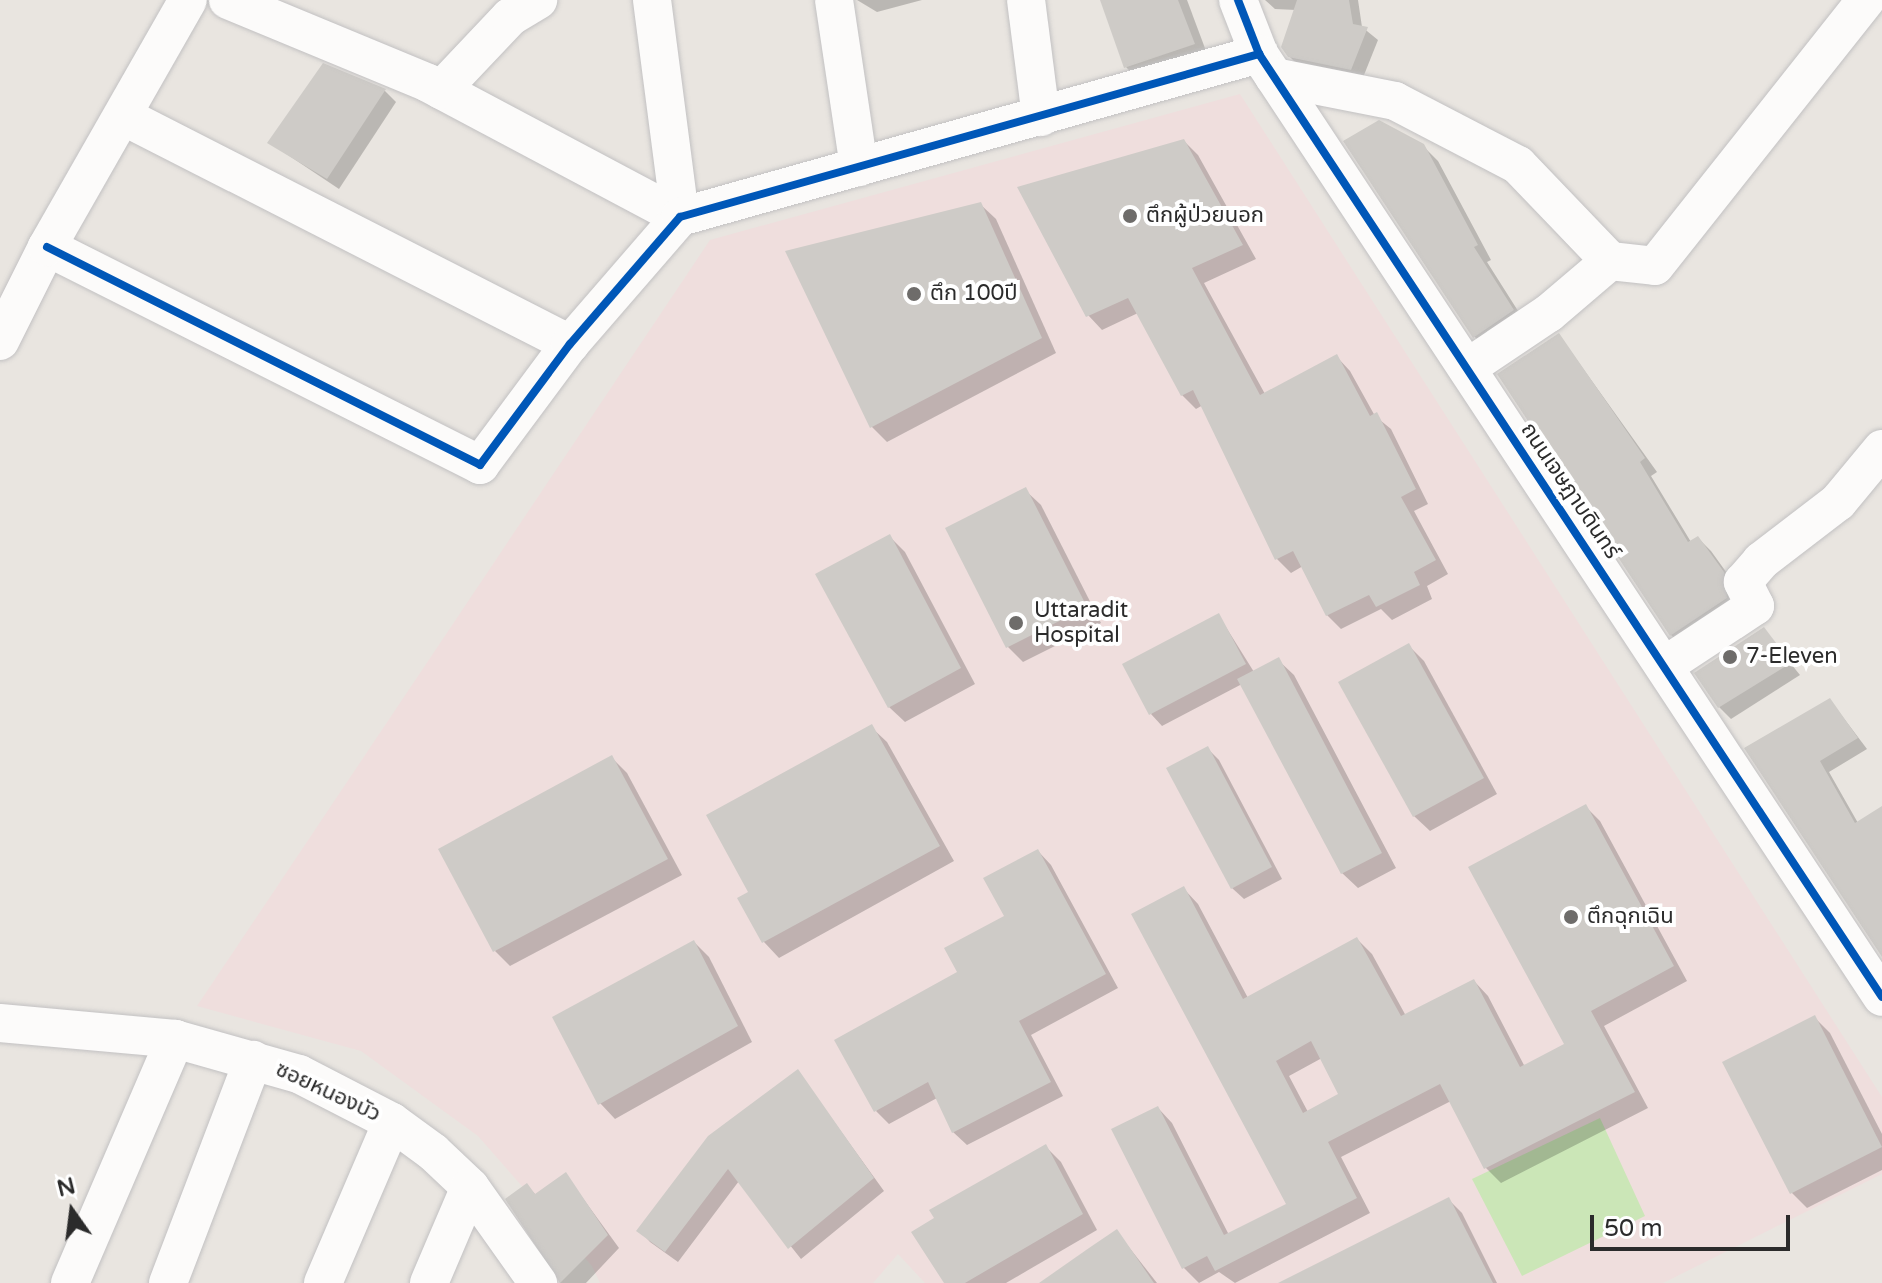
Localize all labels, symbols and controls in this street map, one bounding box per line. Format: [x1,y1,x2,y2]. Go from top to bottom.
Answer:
place label: ตึกผู้ป่วยนอก [1146,203,1264,229]
marker: ตึกผู้ป่วยนอก [1121,207,1139,225]
place label: ตึก 100ปี [930,281,1018,307]
marker: ตึก 100ปี [905,285,923,303]
street label: ถนนเจษฎาบดินทร์ [1515,418,1625,564]
place label: Uttaradit Hospital [1034,597,1128,648]
marker: Uttaradit Hospital [1005,612,1027,634]
place label: 7-Eleven [1746,644,1838,670]
marker: 7-Eleven [1721,648,1739,666]
place label: ตึกฉุกเฉิน [1587,904,1674,930]
marker: ตึกฉุกเฉิน [1562,908,1580,926]
street label: ซอยหนองบัว [271,1056,385,1128]
north arrow [32,1171,112,1251]
text: N [54,1173,78,1202]
scale bar [1594,1199,1794,1249]
text: 50 m [1604,1214,1662,1243]

